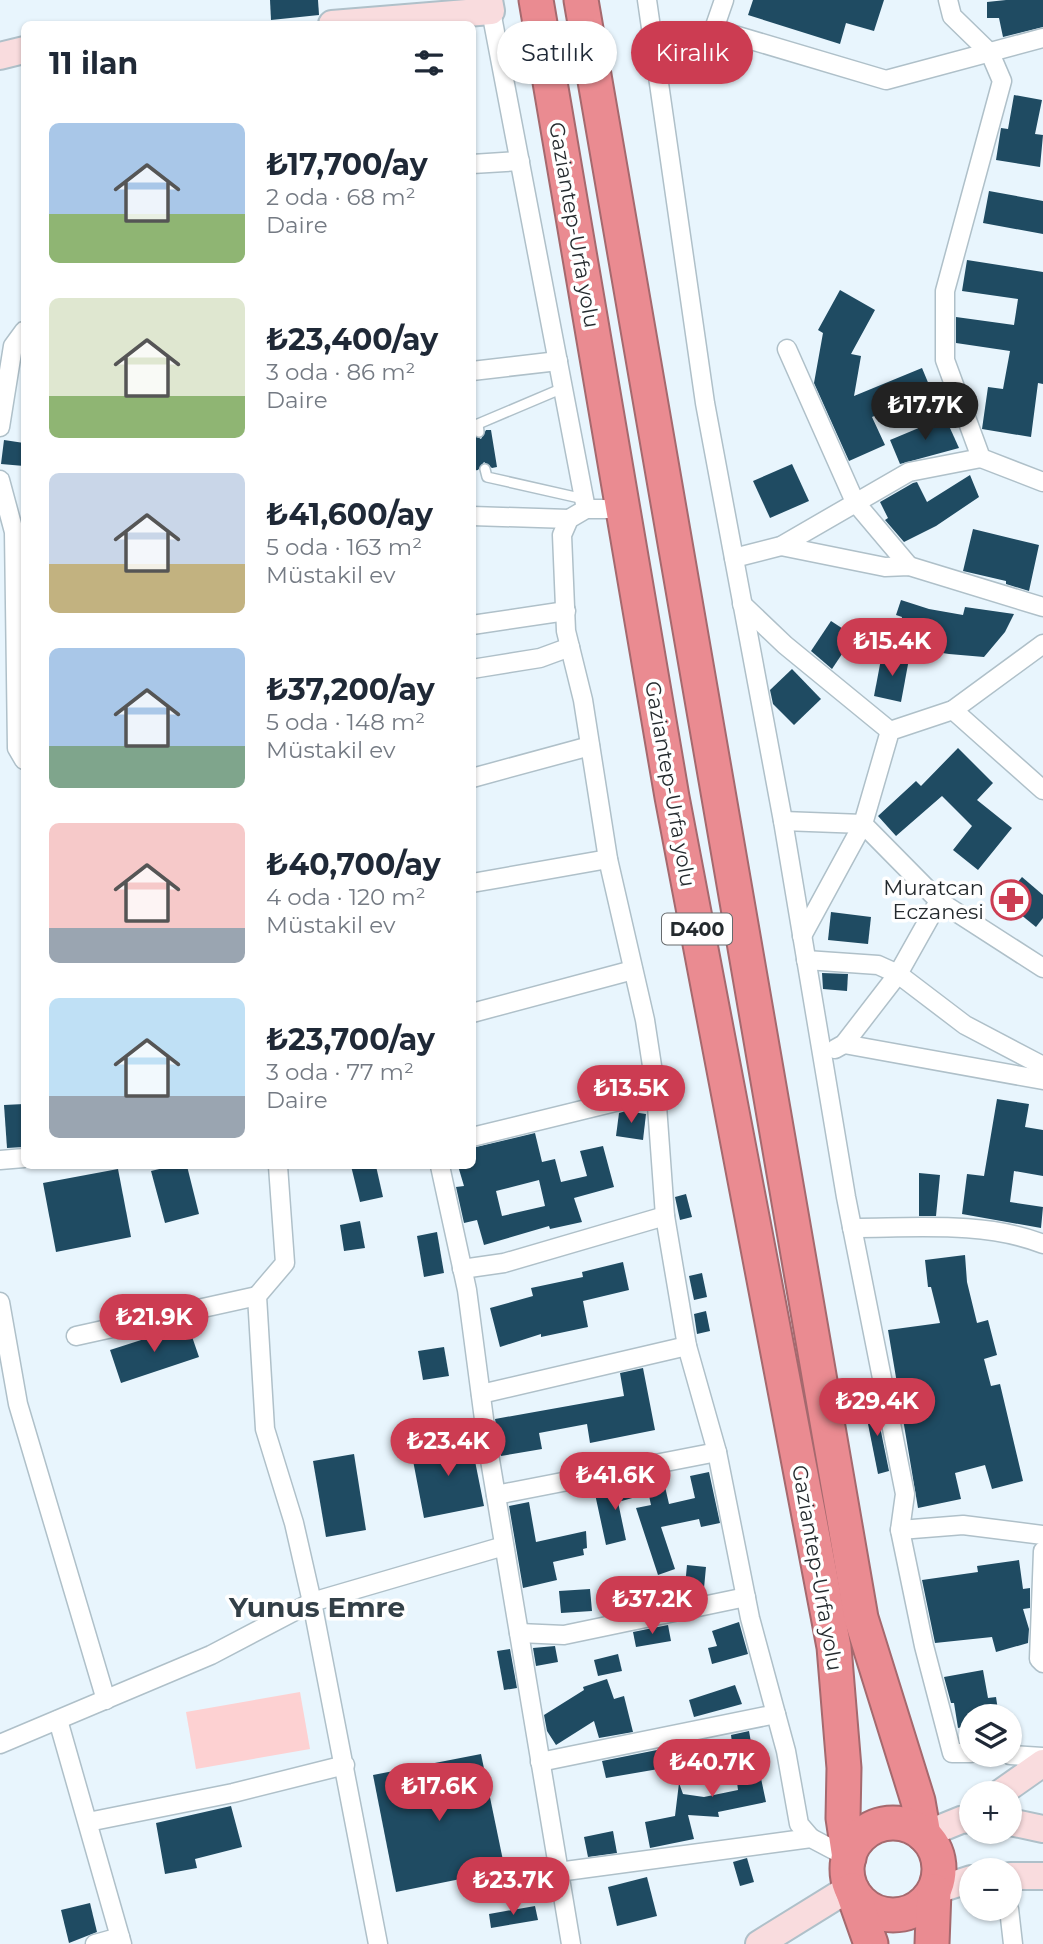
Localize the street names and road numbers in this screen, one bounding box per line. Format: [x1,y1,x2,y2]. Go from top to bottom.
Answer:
street label: Gaziantep-Urfa yolu [544,120,605,330]
street label: Gaziantep-Urfa yolu [640,679,701,889]
road number: D400 [662,914,732,945]
street label: Gaziantep-Urfa yolu [787,1463,848,1673]

